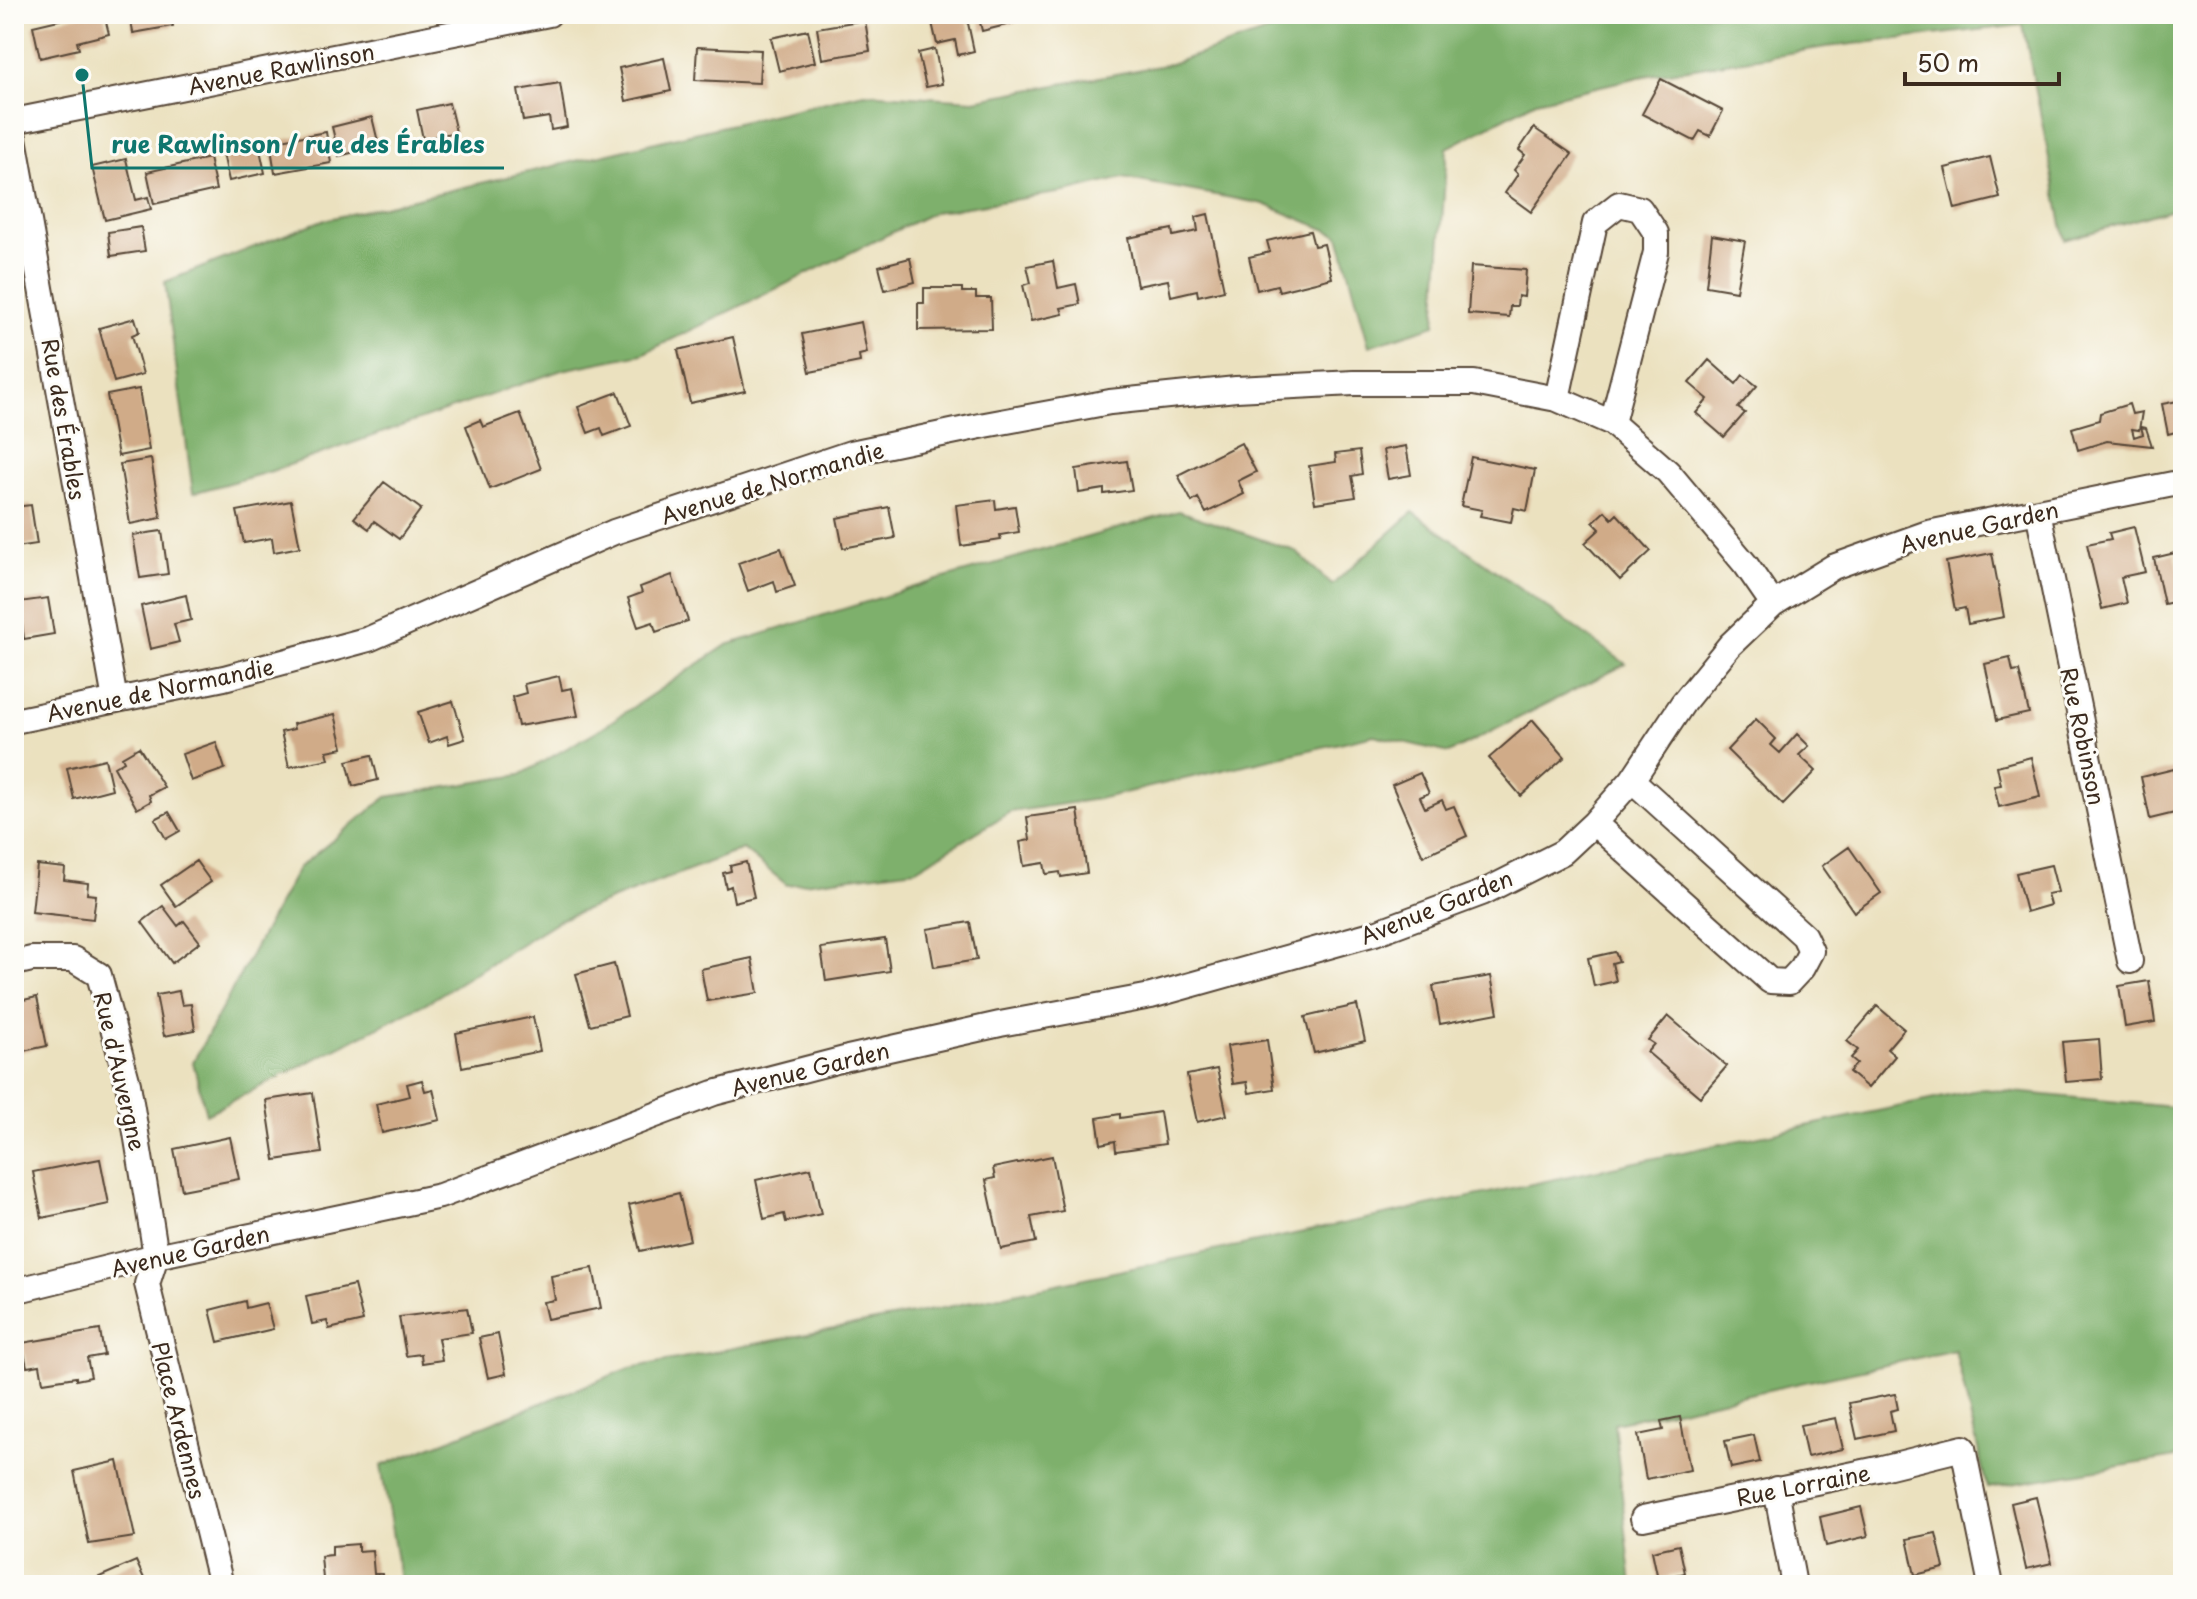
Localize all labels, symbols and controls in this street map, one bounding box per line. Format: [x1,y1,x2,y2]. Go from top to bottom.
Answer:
street label: Avenue Rawlinson [185,34,377,102]
scale bar [1905,36,2059,86]
text: 50 m [1917,44,1979,80]
callout: rue Rawlinson / rue des Érables [92,120,504,168]
text: rue Rawlinson / rue des Érables [111,125,485,161]
street label: Rue des Érables [35,336,95,502]
street label: Avenue de Normandie [657,432,887,532]
street label: Avenue Garden [1896,492,2062,560]
street label: Avenue de Normandie [43,649,277,729]
street label: Rue Robinson [2053,664,2115,808]
street label: Avenue Garden [1355,860,1517,952]
street label: Rue d'Auvergne [87,988,155,1154]
street label: Avenue Garden [728,1032,892,1104]
street label: Avenue Garden [107,1216,273,1284]
street label: Place Ardennes [144,1338,216,1502]
street label: Rue Lorraine [1733,1455,1873,1513]

